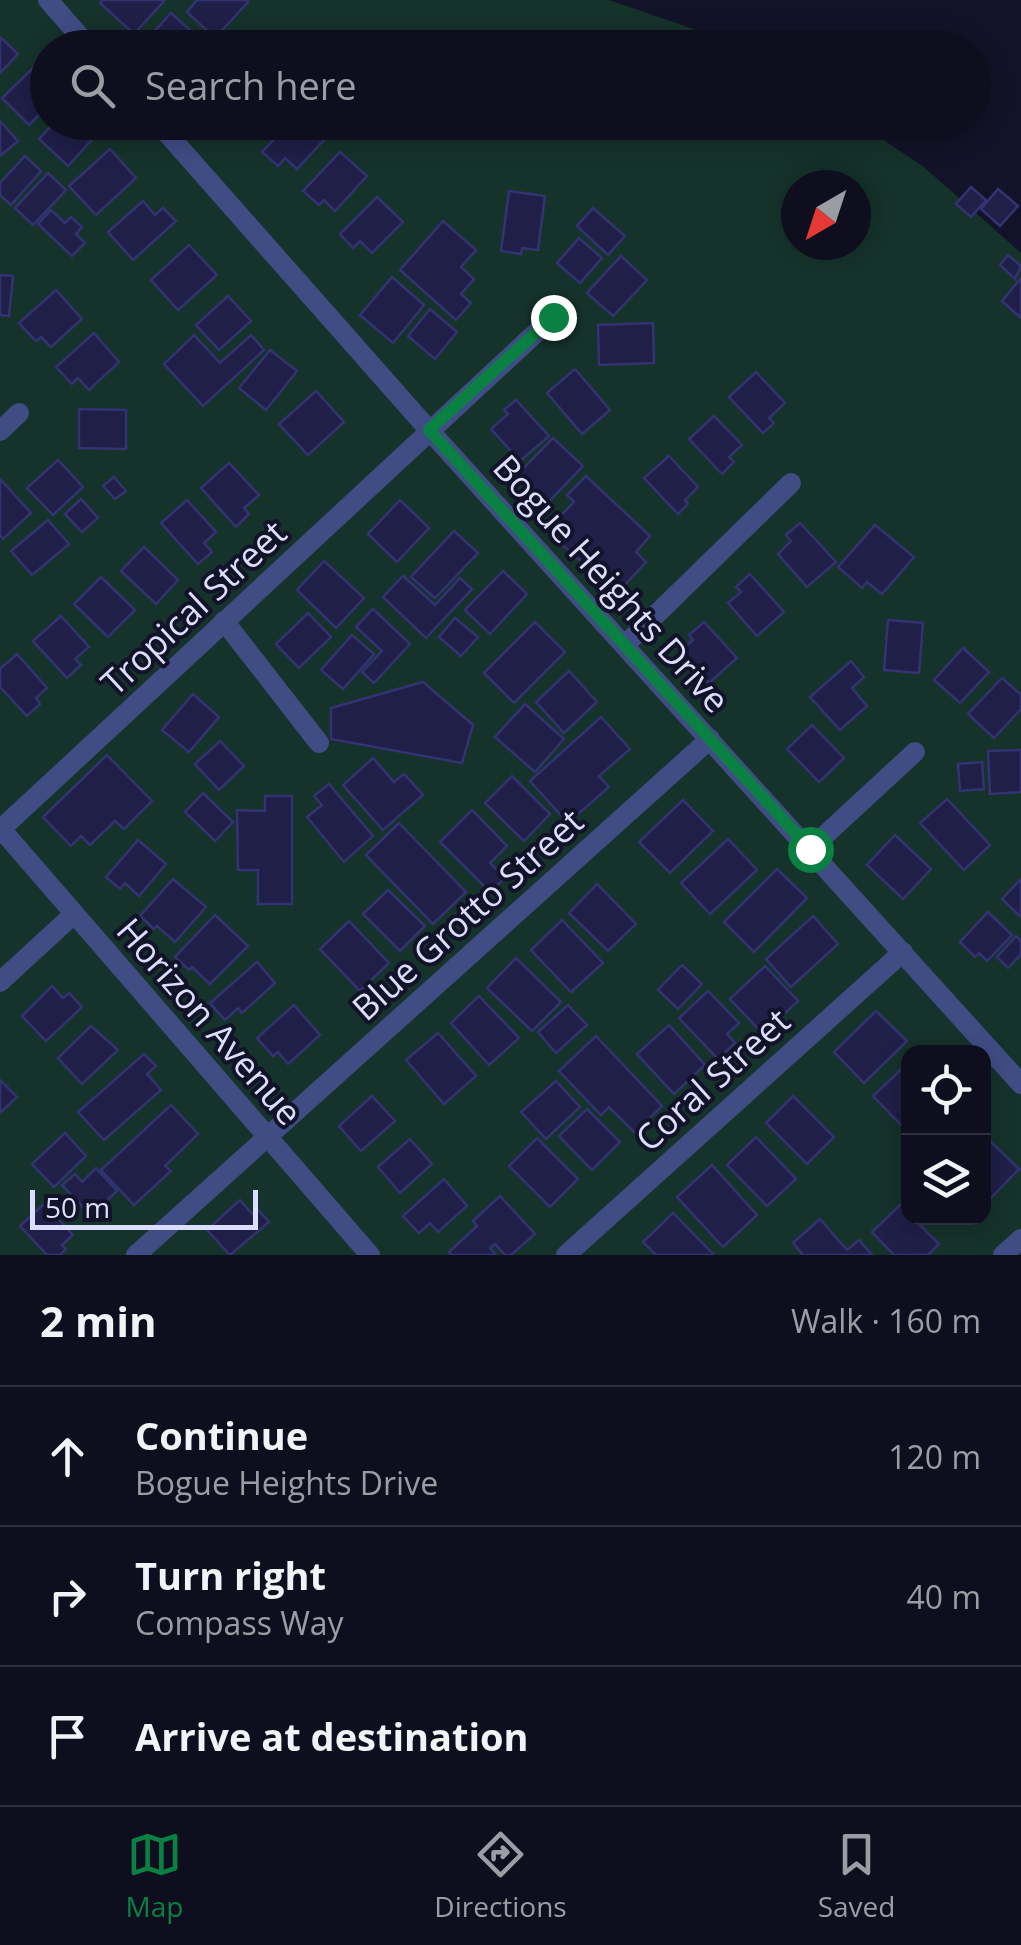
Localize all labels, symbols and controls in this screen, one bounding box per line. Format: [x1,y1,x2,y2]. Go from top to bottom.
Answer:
search box [30,30,991,140]
icon: search [65,58,120,113]
text: Search here [145,59,357,111]
north arrow [781,170,871,260]
route end [531,295,577,341]
street label: Bogue Heights Drive [484,444,740,722]
street label: Tropical Street [90,509,296,705]
street label: Blue Grotto Street [342,798,592,1030]
route start [788,827,834,873]
street label: Horizon Avenue [107,908,313,1134]
street label: Coral Street [625,997,799,1161]
map controls [901,1045,991,1225]
button: locate [901,1045,991,1135]
button: layers [901,1135,991,1225]
scale bar [30,1185,258,1230]
text: 50 m [45,1188,110,1226]
text: 2 min [40,1292,157,1349]
text: Walk · 160 m [791,1299,981,1342]
text: Continue [135,1409,308,1461]
icon: ahead [40,1429,95,1484]
text: 120 m [888,1435,981,1478]
text: Bogue Heights Drive [135,1461,438,1504]
text: Turn right [135,1549,326,1601]
icon: right [40,1569,95,1624]
text: 40 m [906,1575,981,1618]
text: Compass Way [135,1601,344,1644]
icon: arrive [40,1709,95,1764]
text: Arrive at destination [135,1710,529,1762]
tab: Map [125,1827,183,1925]
tab: Directions [434,1827,567,1925]
tab: Saved [818,1827,895,1925]

